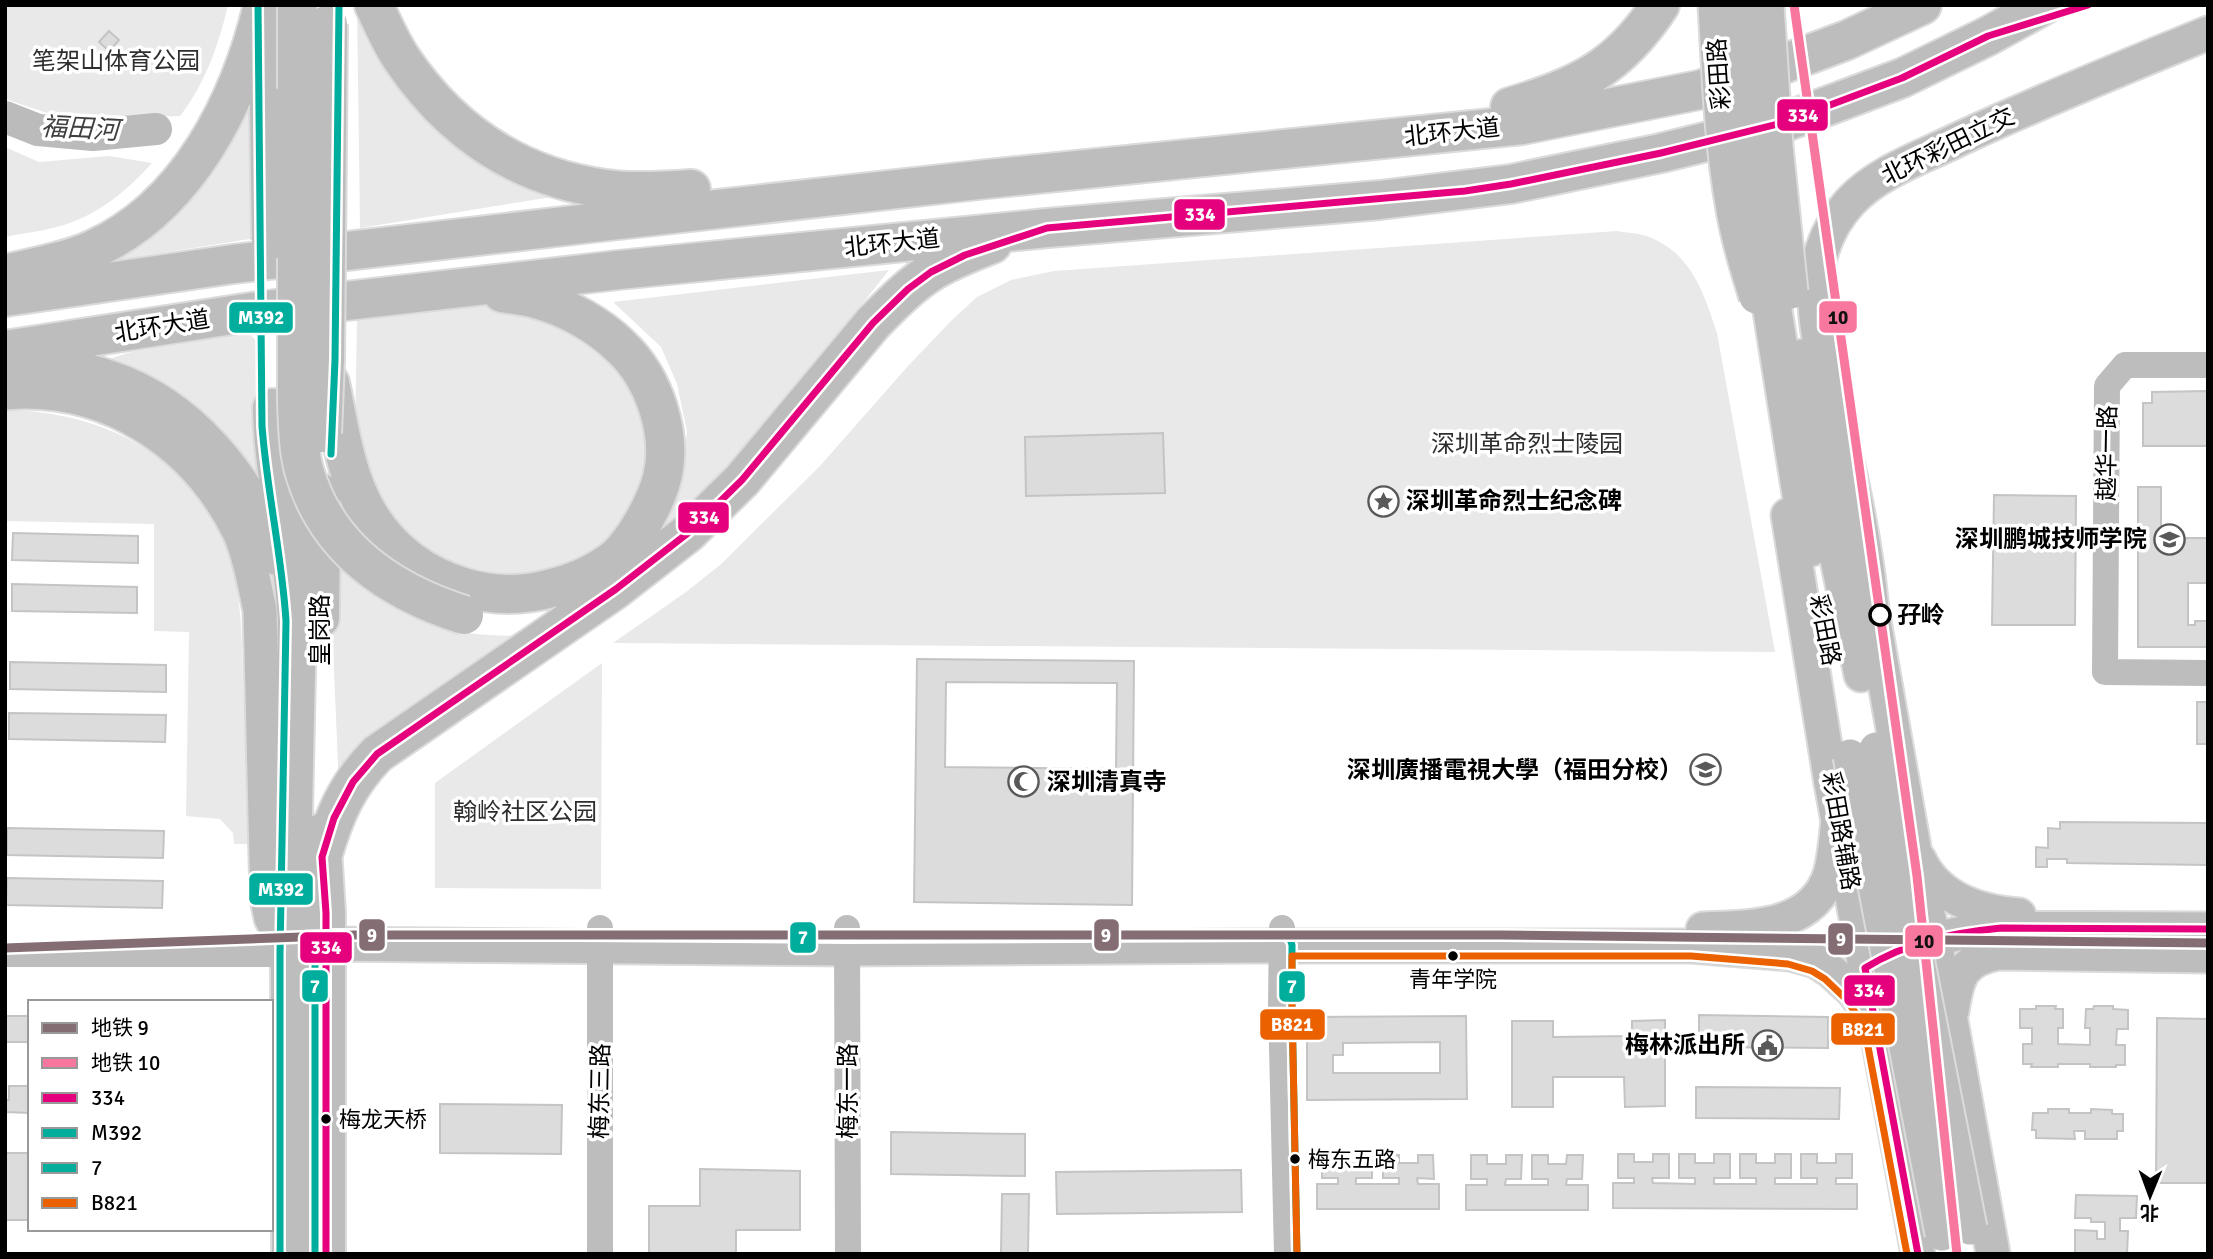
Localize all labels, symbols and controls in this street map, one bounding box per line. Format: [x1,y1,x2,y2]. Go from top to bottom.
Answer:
street label: 彩田路 [1702,37,1736,111]
park label: 笔架山体育公园 [32,46,200,76]
line badge: 334 [1776,98,1829,132]
street label: 北环彩田立交 [1877,101,2019,191]
text: 334 [1788,104,1818,128]
water label: 福田河 [40,111,125,147]
street label: 北环大道 [1403,112,1501,152]
line badge: 334 [1173,198,1226,231]
text: 334 [1185,203,1215,227]
street label: 北环大道 [843,223,941,263]
line badge: 10 [1818,300,1858,334]
line badge: M392 [228,301,294,334]
street label: 北环大道 [112,304,212,348]
text: M392 [238,306,284,330]
text: 10 [1828,306,1848,330]
street label: 越华一路 [2091,405,2123,501]
park label: 深圳革命烈士陵园 [1431,429,1623,459]
place icon: 深圳革命烈士纪念碑 [1366,484,1400,518]
place label: 深圳革命烈士纪念碑 [1406,486,1622,516]
line badge: 334 [677,501,730,534]
text: 334 [689,506,719,530]
school or university icon: 深圳鹏城技师学院 [2153,522,2187,556]
place label: 深圳鹏城技师学院 [1955,524,2147,554]
street label: 彩田路 [1803,592,1847,668]
street label: 皇岗路 [305,594,335,666]
place label: 孖岭 [1897,600,1945,630]
marker: 孖岭 [1869,604,1891,626]
school or university icon: 深圳廣播電視大學（福田分校） [1689,753,1723,787]
place label: 深圳廣播電視大學（福田分校） [1347,755,1683,785]
mosque icon: 深圳清真寺 [1007,765,1041,799]
place label: 深圳清真寺 [1047,767,1167,797]
street label: 彩田路辅路 [1816,769,1866,893]
park label: 翰岭社区公园 [453,797,597,827]
line badge: M392 [248,872,314,906]
text: M392 [258,878,304,902]
line badge: 9 [358,918,386,952]
line badge: 9 [1093,918,1120,952]
line badge: 7 [789,921,817,954]
line badge: 9 [1827,922,1854,956]
text: 9 [367,924,377,948]
text: 9 [1101,924,1111,948]
line badge: 10 [1904,924,1944,958]
text: 7 [798,926,808,950]
text: 9 [1836,928,1846,952]
text: 10 [1914,930,1934,954]
line badge: 334 [299,931,353,964]
text: 334 [311,936,341,960]
marker: 青年学院 [1446,949,1460,963]
place label: 青年学院 [1409,966,1497,993]
line badge: 7 [301,969,329,1003]
line badge: 7 [1278,970,1306,1003]
line badge: 334 [1843,974,1896,1007]
text: 7 [310,975,320,999]
text: 7 [1287,975,1297,999]
text: 334 [1854,979,1884,1003]
legend [28,1000,273,1231]
line badge: B821 [1259,1008,1326,1041]
line badge: B821 [1830,1012,1896,1046]
text: B821 [1271,1013,1313,1037]
text: 地铁 9 [91,1015,149,1041]
text: B821 [1842,1018,1884,1042]
public building icon: 梅林派出所 [1751,1028,1785,1062]
place label: 梅林派出所 [1625,1030,1745,1060]
street label: 梅东三路 [584,1043,616,1139]
street label: 梅东一路 [833,1043,863,1139]
text: 地铁 10 [91,1050,160,1076]
text: 334 [91,1085,125,1111]
place label: 梅龙天桥 [339,1106,427,1133]
marker: 梅龙天桥 [319,1112,333,1126]
text: M392 [91,1120,142,1146]
place label: 梅东五路 [1308,1146,1396,1173]
marker: 梅东五路 [1288,1152,1302,1166]
text: 7 [91,1155,102,1181]
north arrow [2115,1161,2185,1231]
text: B821 [91,1190,138,1216]
text: 北 [2140,1200,2159,1224]

